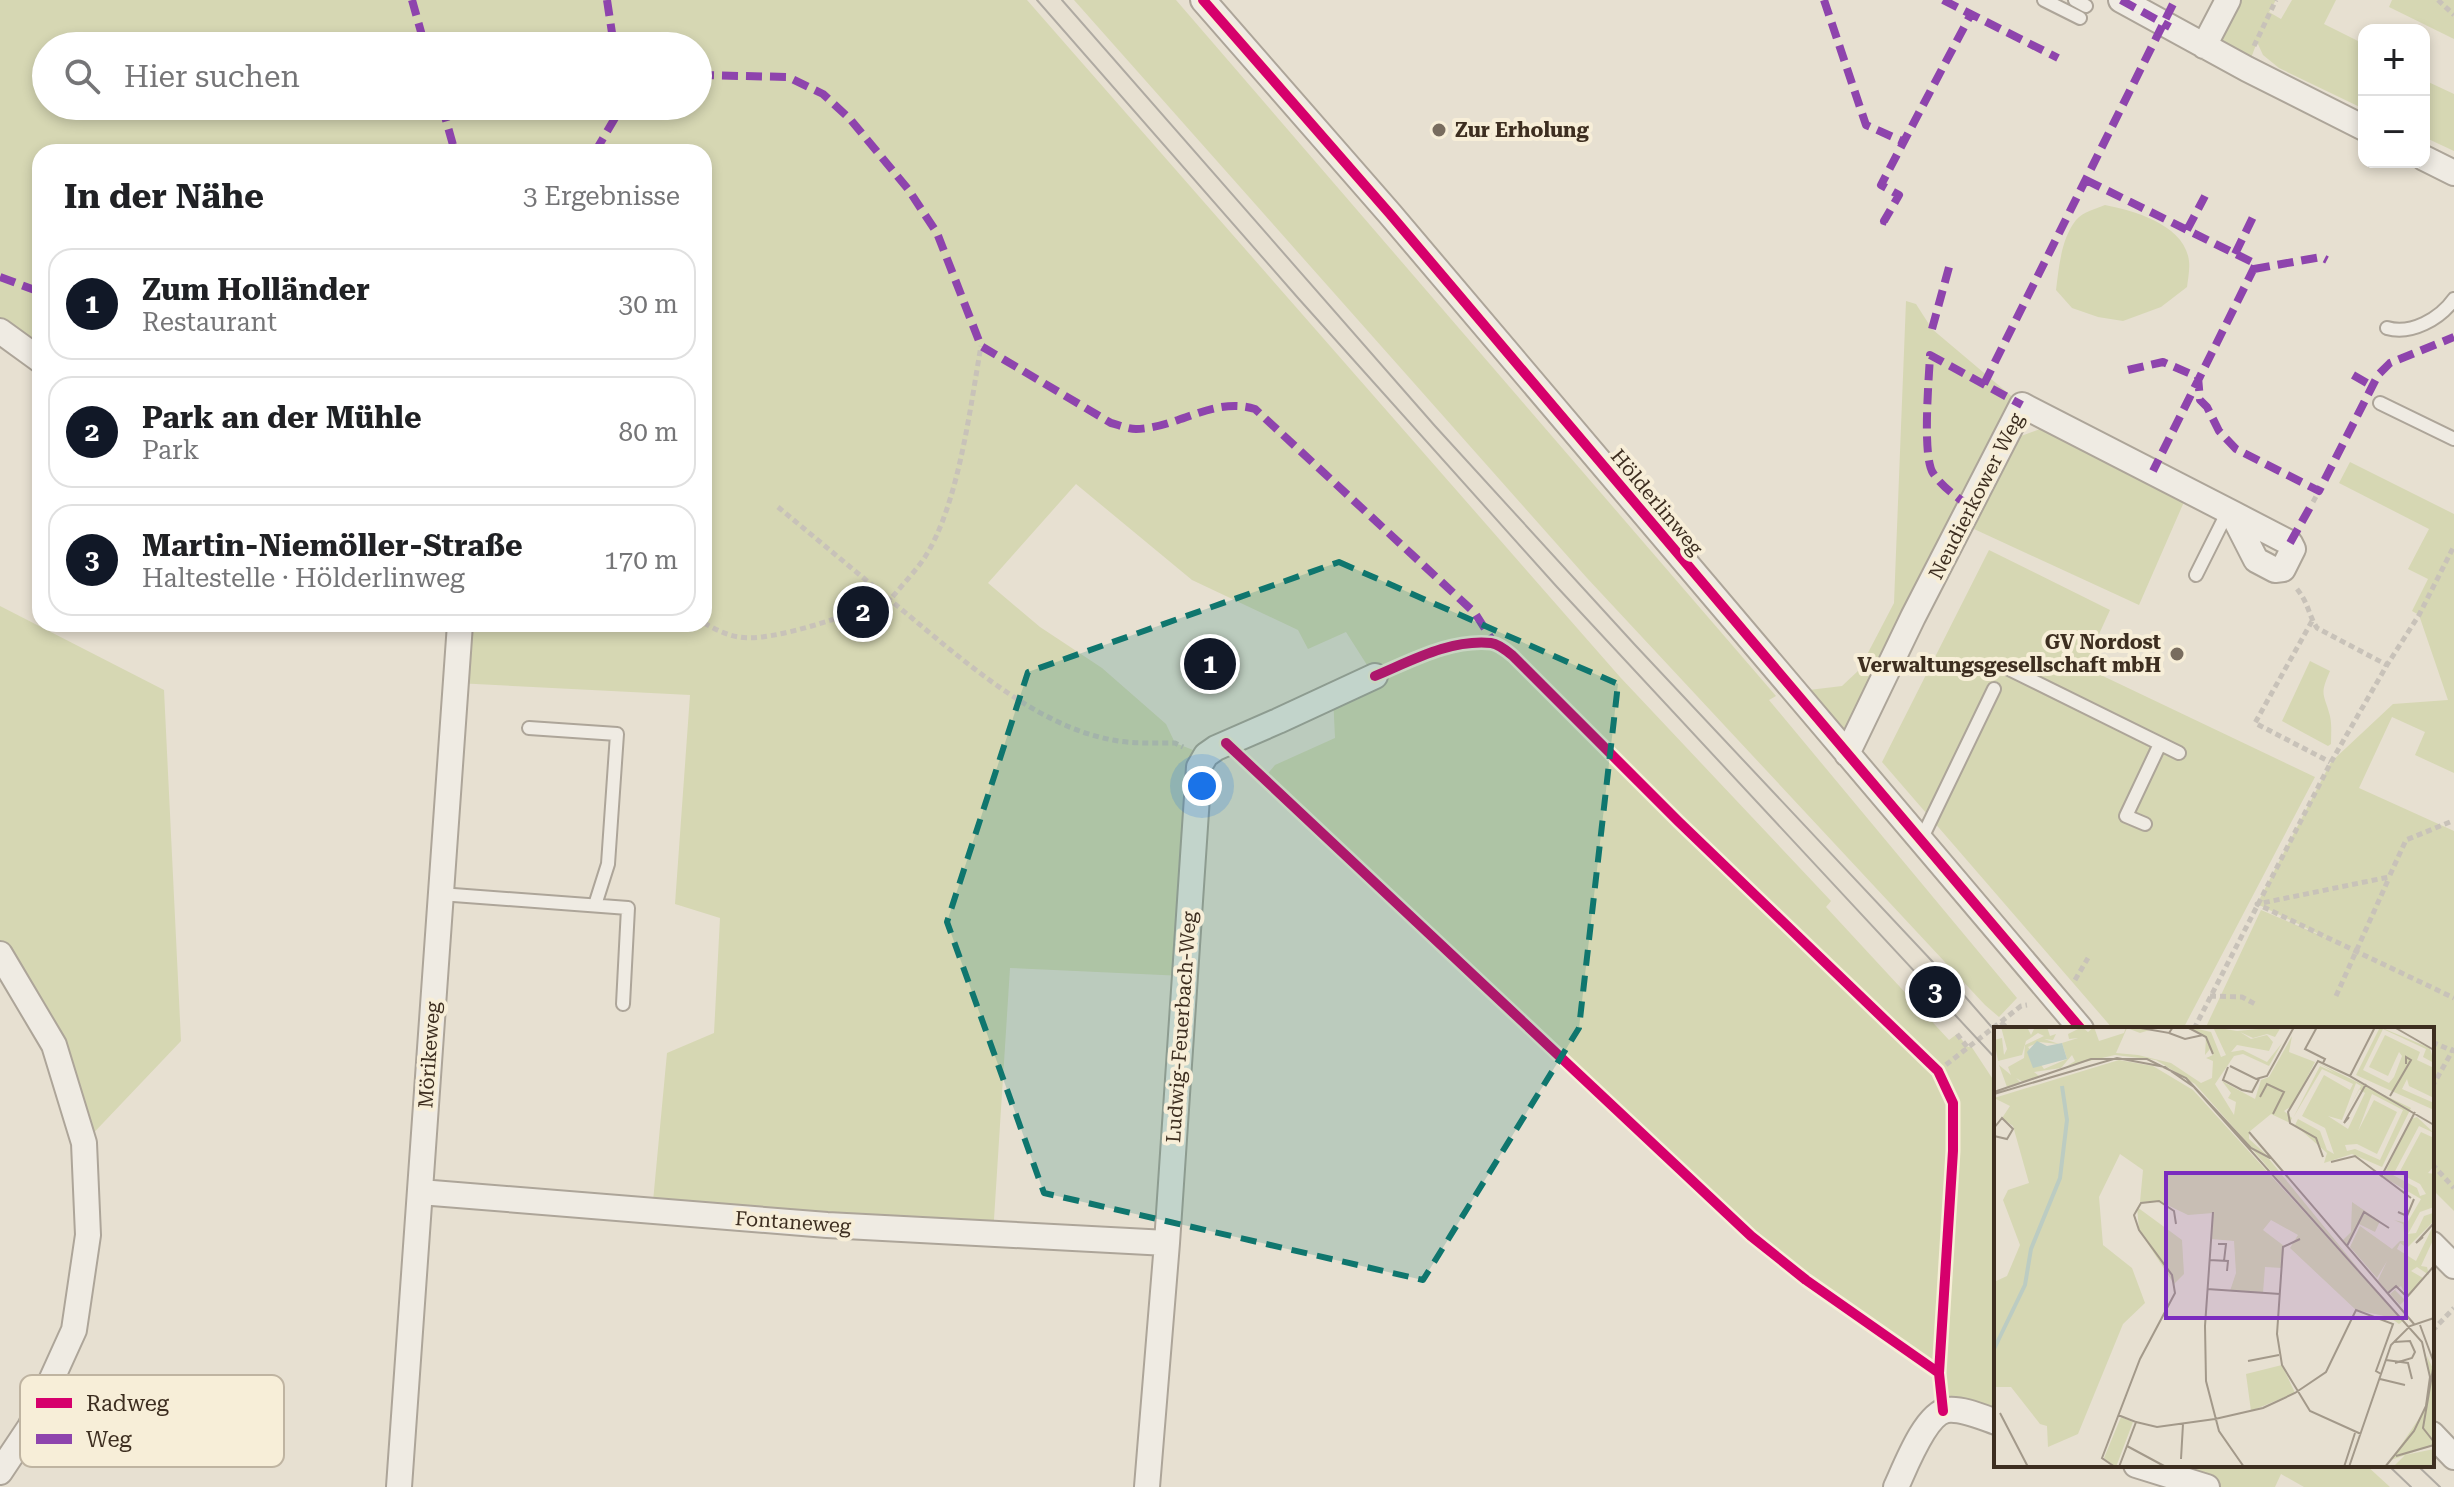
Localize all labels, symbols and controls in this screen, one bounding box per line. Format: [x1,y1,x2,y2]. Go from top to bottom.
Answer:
map controls [2358,24,2430,168]
button: + [2358,24,2430,96]
search box [32,32,712,120]
icon: search [60,54,104,98]
text: Hier suchen [124,59,300,94]
button: − [2358,96,2430,168]
place label: Zur Erholung [1455,118,1590,142]
marker: Zur Erholung [1430,121,1448,139]
text: In der Nähe [64,176,264,216]
text: 3 Ergebnisse [523,181,680,211]
text: Zum Holländer [142,272,370,307]
text: 1 [85,289,99,319]
text: 30 m [619,289,678,319]
text: Restaurant [142,307,277,337]
text: Park an der Mühle [142,400,422,435]
street label: Neudierkower Weg [1924,408,2029,583]
text: 2 [85,417,99,447]
text: 80 m [619,417,678,447]
text: Park [142,435,199,465]
street label: Hölderlinweg [1606,444,1709,560]
text: Martin-Niemöller-Straße [142,528,523,563]
text: 3 [85,545,99,575]
text: 170 m [604,545,678,575]
text: Haltestelle · Hölderlinweg [142,563,465,593]
pin: 2 [837,582,889,642]
place label: GV Nordost Verwaltungsgesellschaft mbH [1857,630,2161,677]
pin: 1 [1184,634,1236,694]
marker: GV Nordost Verwaltungsgesellschaft mbH [2168,645,2186,663]
your location [1182,766,1222,806]
street label: Ludwig-Feuerbach-Weg [1161,910,1201,1144]
pin: 3 [1909,962,1961,1022]
street label: Mörikeweg [413,1000,445,1109]
inset map [1994,1027,2434,1467]
street label: Fontaneweg [734,1206,853,1238]
legend [20,1375,284,1467]
text: Radweg [86,1391,170,1416]
text: Weg [86,1427,132,1452]

